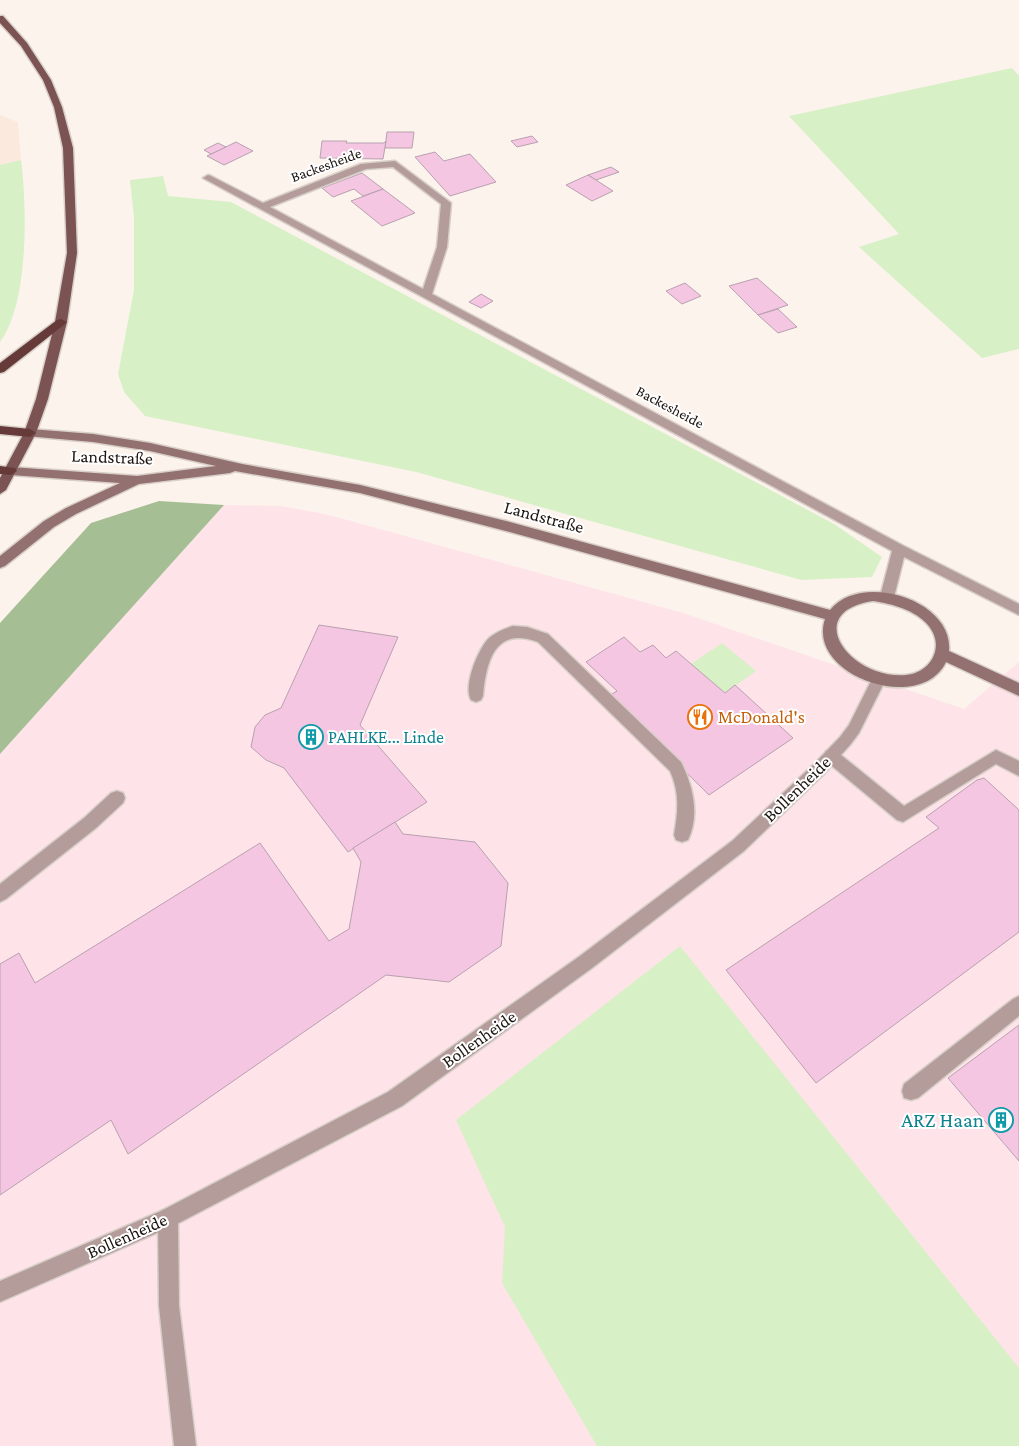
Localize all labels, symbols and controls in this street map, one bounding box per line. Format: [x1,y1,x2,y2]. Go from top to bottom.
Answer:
street label: Backesheide [289,145,364,185]
street label: Backesheide [634,383,707,432]
street label: Landstraße [71,446,153,468]
street label: Landstraße [502,497,586,537]
restaurant icon: McDonald's [687,704,713,730]
place label: McDonald's [718,707,805,727]
building icon: PAHLKE... Linde [298,724,324,750]
place label: PAHLKE... Linde [328,727,444,747]
street label: Bollenheide [759,752,835,826]
street label: Bollenheide [438,1006,520,1072]
building icon: ARZ Haan [988,1107,1014,1133]
place label: ARZ Haan [901,1108,984,1132]
street label: Bollenheide [84,1209,170,1263]

